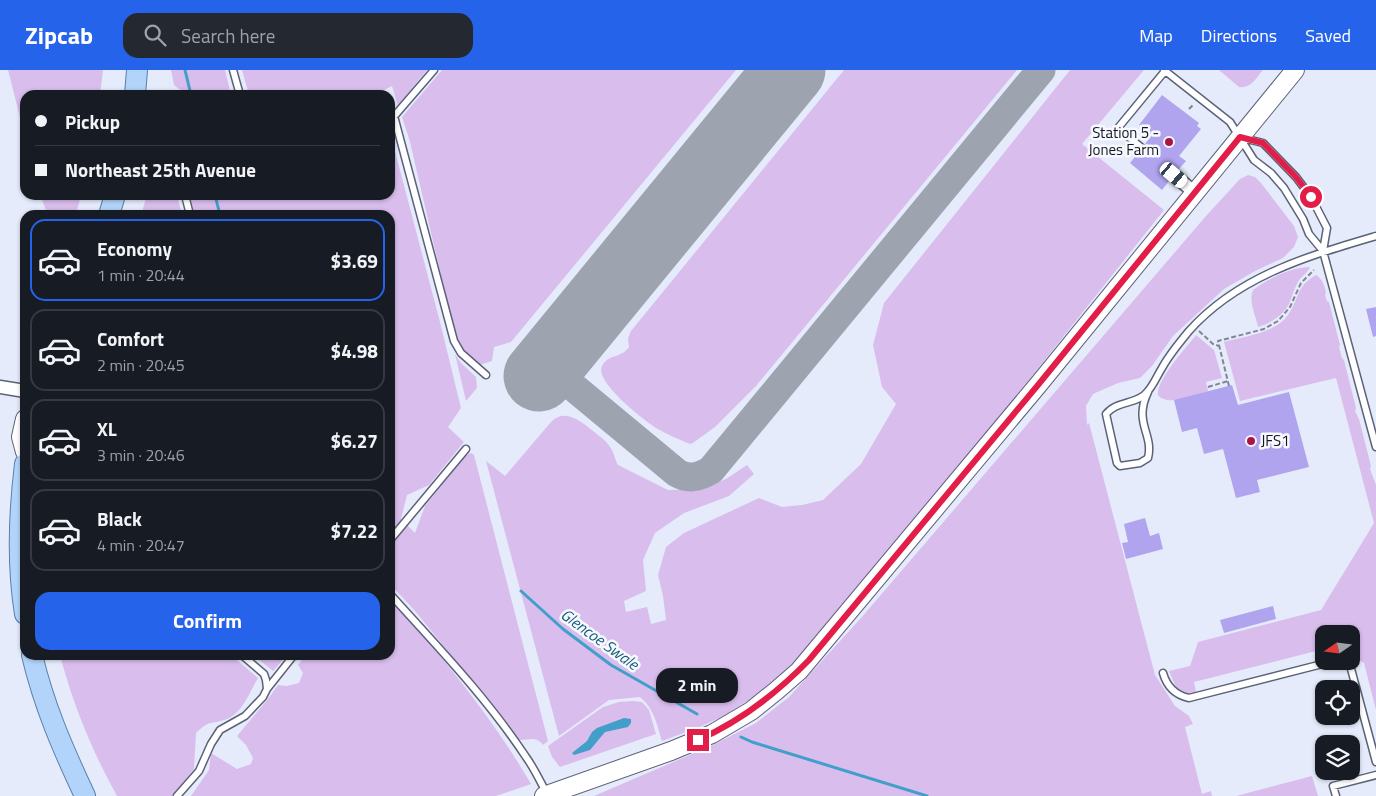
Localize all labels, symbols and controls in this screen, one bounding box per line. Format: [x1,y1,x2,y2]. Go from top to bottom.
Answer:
search box [123,13,473,58]
text: Zipcab [25,17,93,53]
icon: search [141,21,169,49]
text: Search here [181,21,275,50]
text: Map [1139,22,1173,49]
text: Directions [1201,22,1277,49]
text: Saved [1305,22,1351,49]
text: Pickup [65,107,120,136]
place label: Station 5 - Jones Farm [1088,121,1159,161]
marker: Station 5 - Jones Farm [1163,136,1175,148]
text: Northeast 25th Avenue [65,155,256,184]
car [1157,160,1190,190]
route start [1300,186,1322,208]
text: Economy [97,234,172,263]
icon: car [37,238,82,283]
text: $3.69 [331,246,378,275]
text: 1 min · 20:44 [97,263,185,287]
text: Comfort [97,324,164,353]
icon: car [37,328,82,373]
text: $4.98 [331,336,378,365]
text: 2 min · 20:45 [97,353,185,377]
text: XL [97,414,117,443]
icon: car [37,418,82,463]
text: $6.27 [331,426,378,455]
place label: JFS1 [1261,429,1290,452]
marker: JFS1 [1245,435,1257,447]
text: 3 min · 20:46 [97,443,185,467]
text: Black [97,504,142,533]
icon: car [37,508,82,553]
text: $7.22 [331,516,378,545]
text: 4 min · 20:47 [97,533,185,557]
button: Confirm [35,592,380,650]
water label: Glencoe Swale [556,602,645,677]
north arrow [1315,625,1360,670]
map controls [1315,625,1360,780]
callout: 2 min [657,668,739,702]
text: 2 min [678,673,716,697]
button: locate [1315,680,1360,725]
route end [687,729,709,751]
button: layers [1315,735,1360,780]

